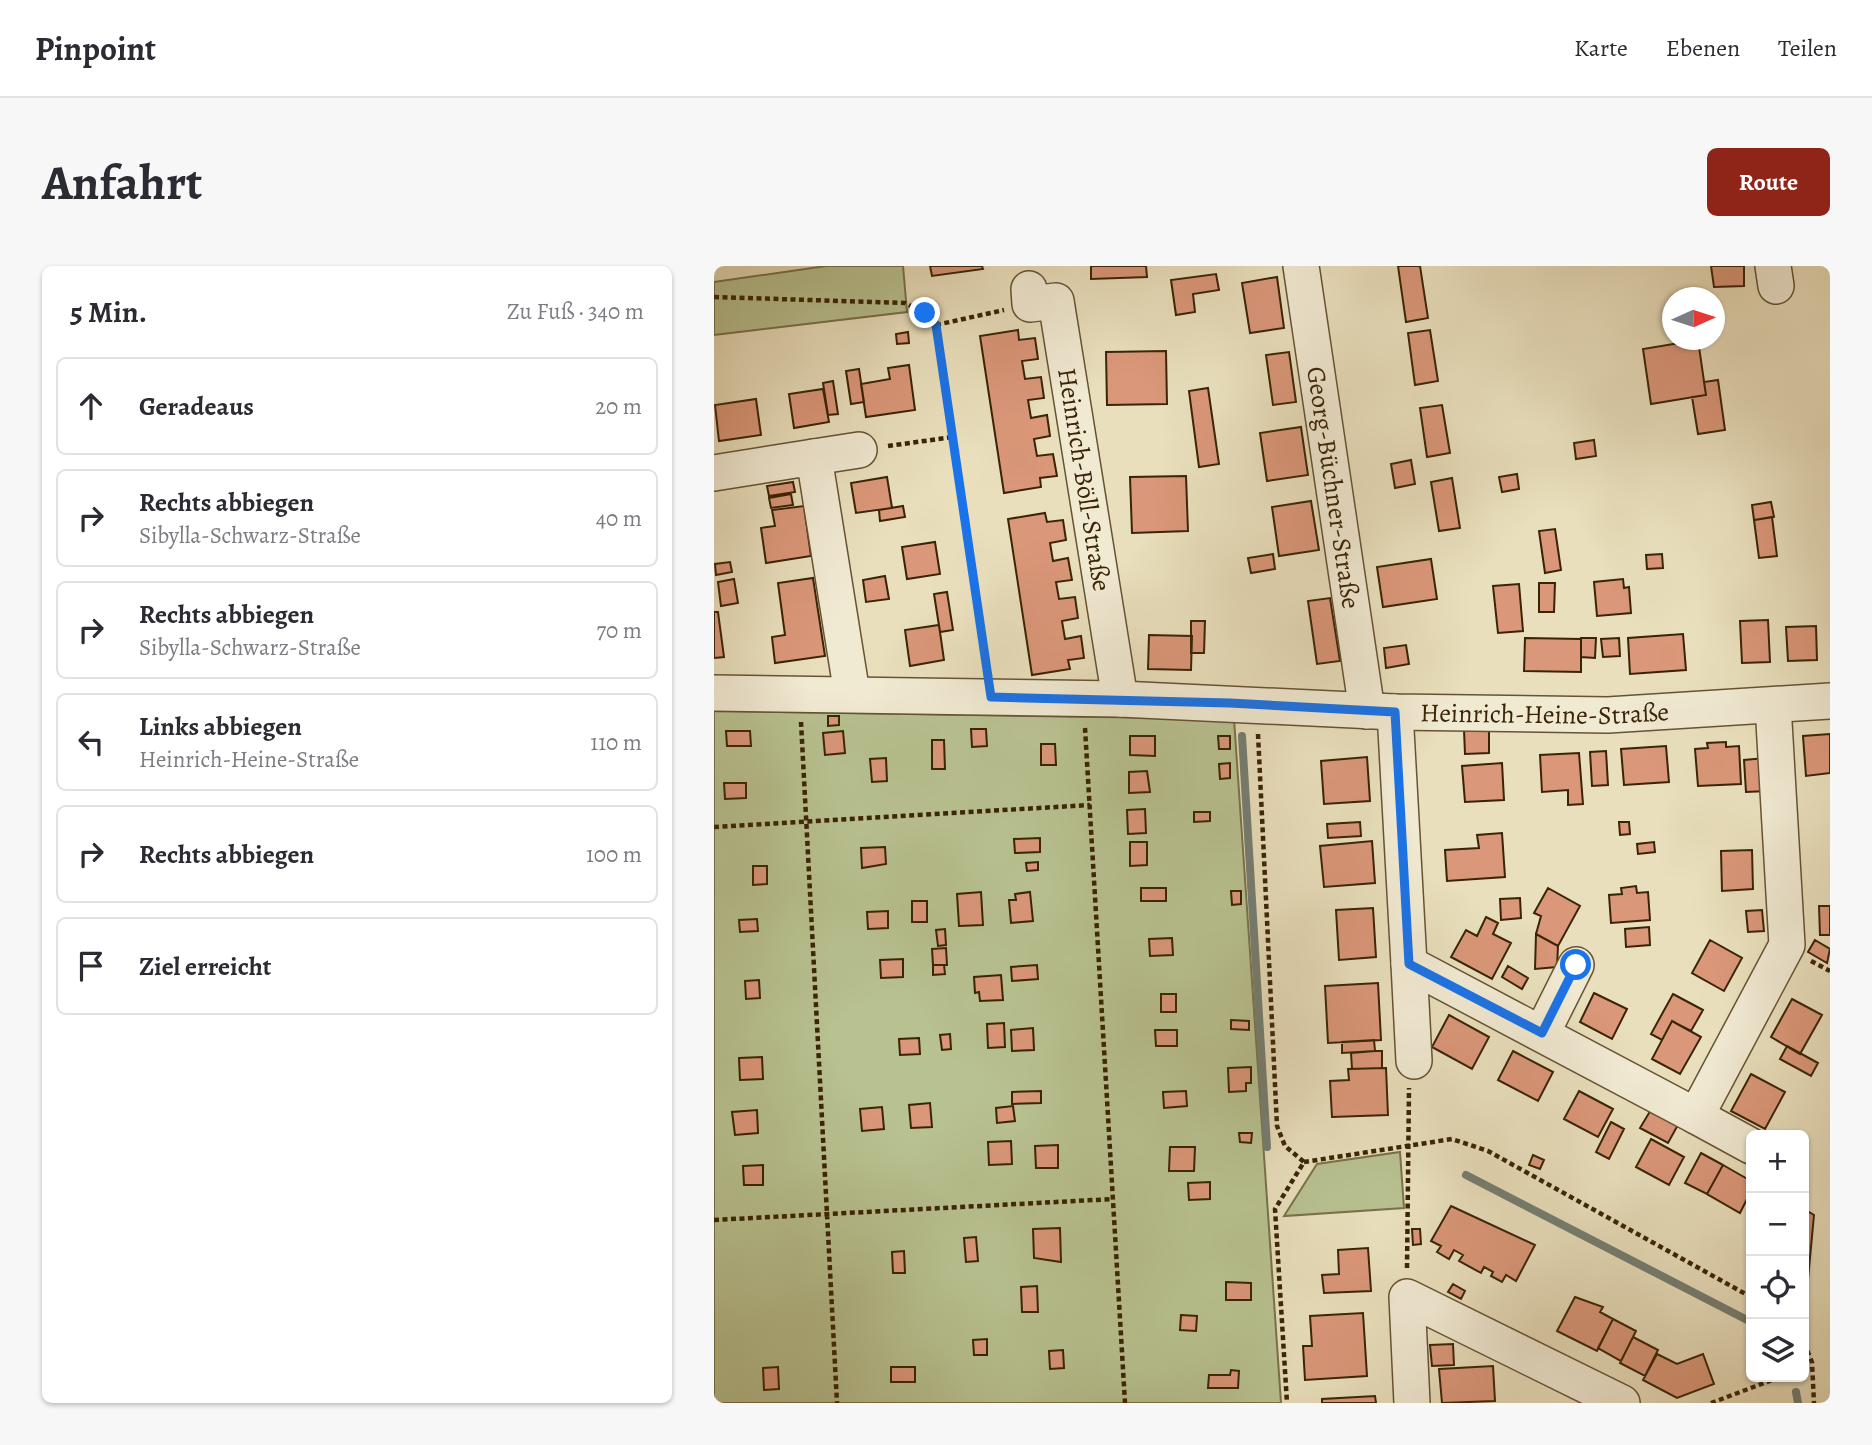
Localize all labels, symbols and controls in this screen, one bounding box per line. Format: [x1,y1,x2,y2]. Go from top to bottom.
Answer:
text: Pinpoint [35,26,156,71]
text: Karte [1574,32,1628,64]
text: Ebenen [1666,32,1740,64]
text: Teilen [1778,32,1837,64]
button: Route [1707,148,1830,216]
text: Anfahrt [42,149,202,216]
north arrow [1662,287,1725,350]
text: 5 Min. [70,292,147,332]
text: Zu Fuß · 340 m [507,296,644,327]
route end [909,297,940,328]
street label: Georg-Büchner-Straße [1298,364,1369,611]
street label: Heinrich-Böll-Straße [1049,365,1119,594]
icon: ahead [72,387,110,425]
text: Geradeaus [139,389,254,424]
text: 20 m [595,391,642,422]
text: Rechts abbiegen [139,485,314,520]
icon: right [72,499,110,537]
text: 40 m [596,503,642,534]
text: Sibylla-Schwarz-Straße [139,520,361,551]
text: Rechts abbiegen [139,597,314,632]
icon: right [72,611,110,649]
text: 70 m [596,615,642,646]
text: Sibylla-Schwarz-Straße [139,632,361,663]
street label: Heinrich-Heine-Straße [1420,694,1670,733]
text: Links abbiegen [139,709,302,744]
icon: left [72,723,110,761]
text: 110 m [590,727,642,758]
text: Heinrich-Heine-Straße [139,744,359,775]
icon: right [72,835,110,873]
text: Rechts abbiegen [139,837,314,872]
text: 100 m [586,839,642,870]
icon: arrive [72,947,110,985]
text: Ziel erreicht [139,949,272,984]
route start [1560,949,1591,980]
map controls [1746,1130,1809,1382]
button: + [1746,1130,1809,1193]
button: − [1746,1193,1809,1256]
button: locate [1746,1256,1809,1319]
button: layers [1746,1319,1809,1382]

